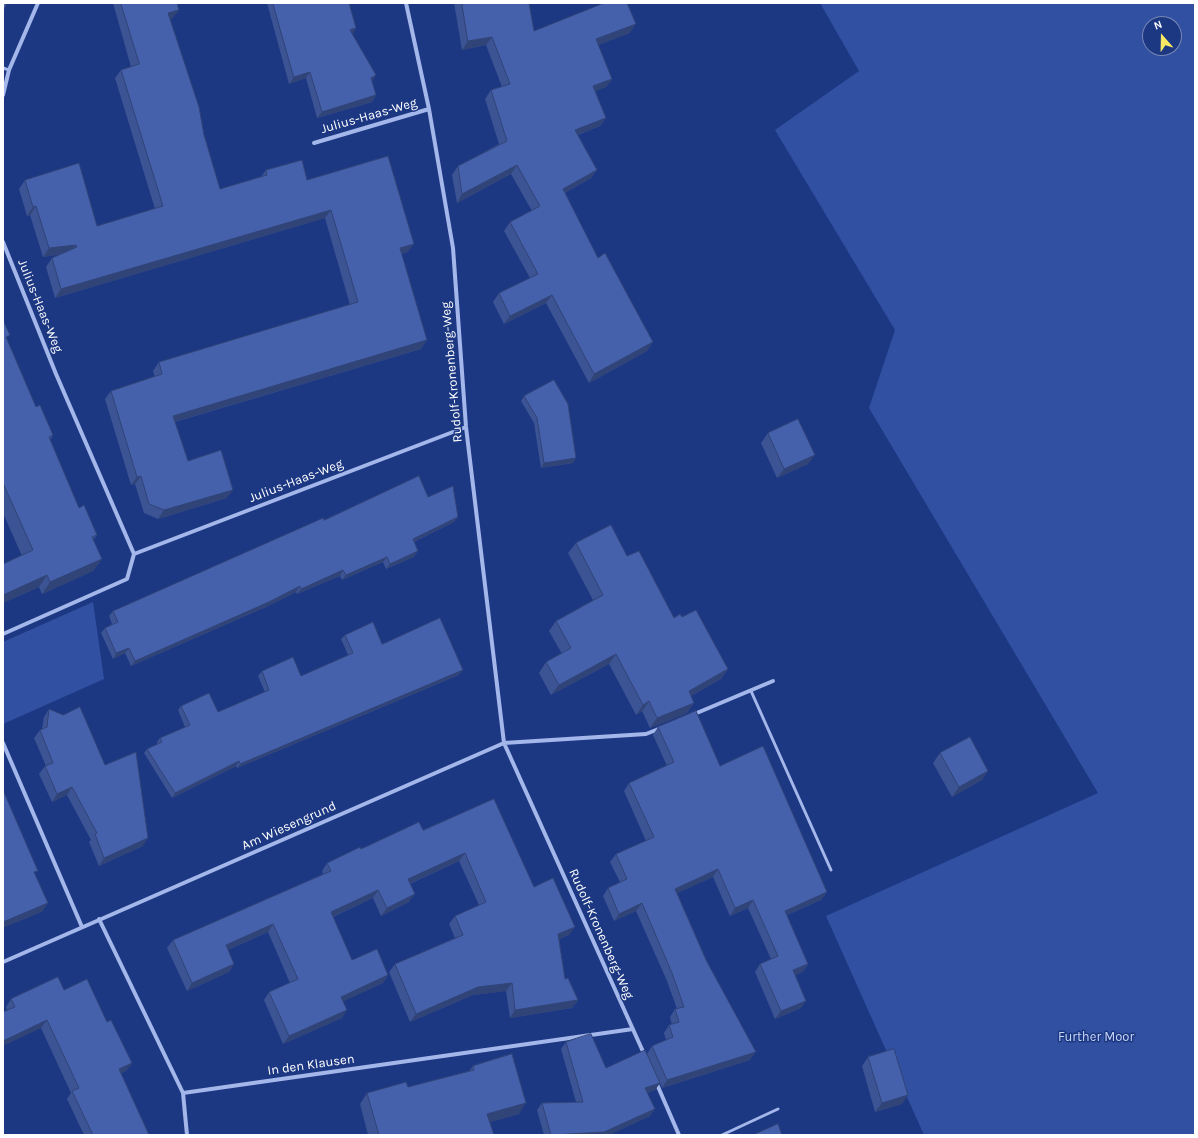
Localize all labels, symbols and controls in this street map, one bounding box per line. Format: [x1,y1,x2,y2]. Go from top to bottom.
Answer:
north arrow [1142,16,1182,56]
text: N [1152,18,1164,33]
street label: Julius-Haas-Weg [319,95,419,137]
street label: Julius-Haas-Weg [14,257,66,355]
street label: Rudolf-Kronenberg-Weg [438,301,466,443]
street label: Julius-Haas-Weg [247,456,345,506]
street label: Am Wiesengrund [239,798,339,854]
street label: Rudolf-Kronenberg-Weg [565,866,637,1002]
park label: Further Moor [1058,1029,1134,1045]
street label: In den Klausen [266,1051,356,1079]

